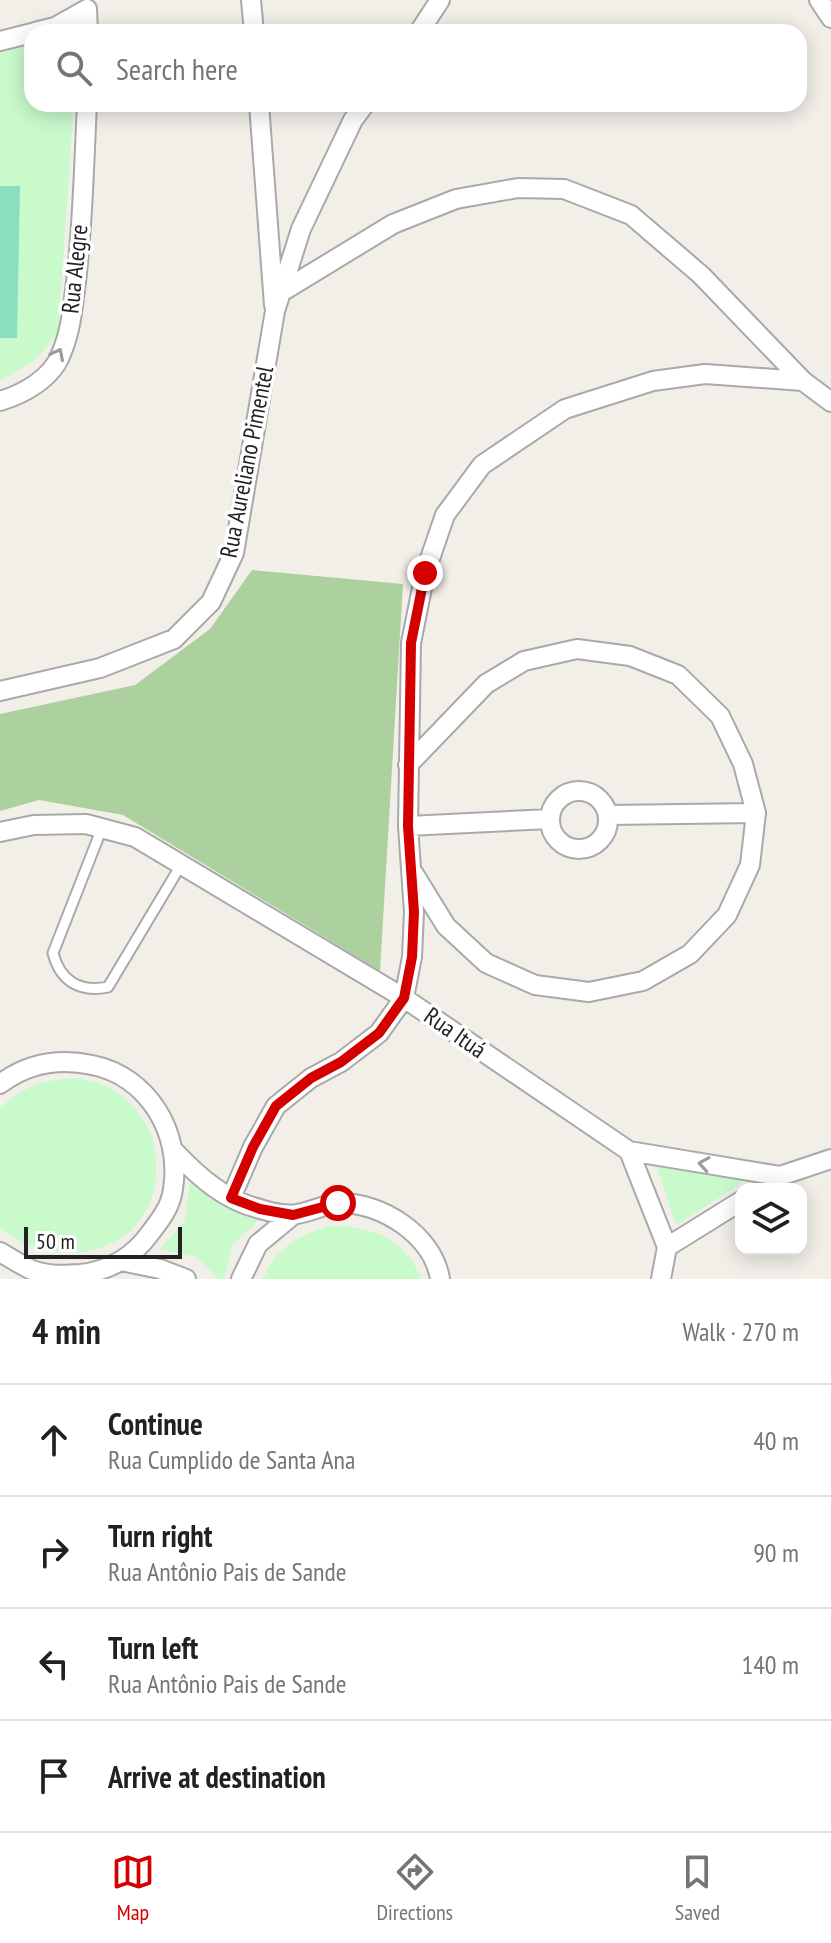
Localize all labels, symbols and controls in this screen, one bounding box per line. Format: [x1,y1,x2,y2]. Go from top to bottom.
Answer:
search box [24,24,807,112]
icon: search [52,46,96,90]
text: Search here [116,49,238,88]
street label: Rua Alegre [54,223,95,315]
one-way arrow [49,348,64,363]
street label: Rua Aureliano Pimentel [213,363,280,560]
route end [407,555,443,591]
street label: Rua Ituá [418,1000,492,1065]
one-way arrow [697,1156,711,1173]
map controls [735,1183,807,1255]
button: layers [735,1183,807,1255]
route start [320,1185,356,1221]
scale bar [24,1223,182,1259]
text: 50 m [36,1227,75,1255]
text: 4 min [32,1309,101,1353]
text: Walk · 270 m [682,1315,799,1348]
text: Continue [108,1404,203,1443]
icon: ahead [32,1418,76,1462]
text: 40 m [753,1424,799,1457]
text: Rua Cumplido de Santa Ana [108,1443,355,1476]
text: Turn right [108,1516,212,1555]
icon: right [32,1530,76,1574]
text: 90 m [753,1536,799,1569]
text: Rua Antônio Pais de Sande [108,1555,346,1588]
text: Turn left [108,1628,198,1667]
icon: left [32,1642,76,1686]
text: 140 m [741,1648,799,1681]
text: Rua Antônio Pais de Sande [108,1667,346,1700]
icon: arrive [32,1754,76,1798]
text: Arrive at destination [108,1757,326,1796]
tab: Map [111,1850,155,1926]
tab: Directions [377,1850,453,1926]
tab: Saved [675,1850,720,1926]

